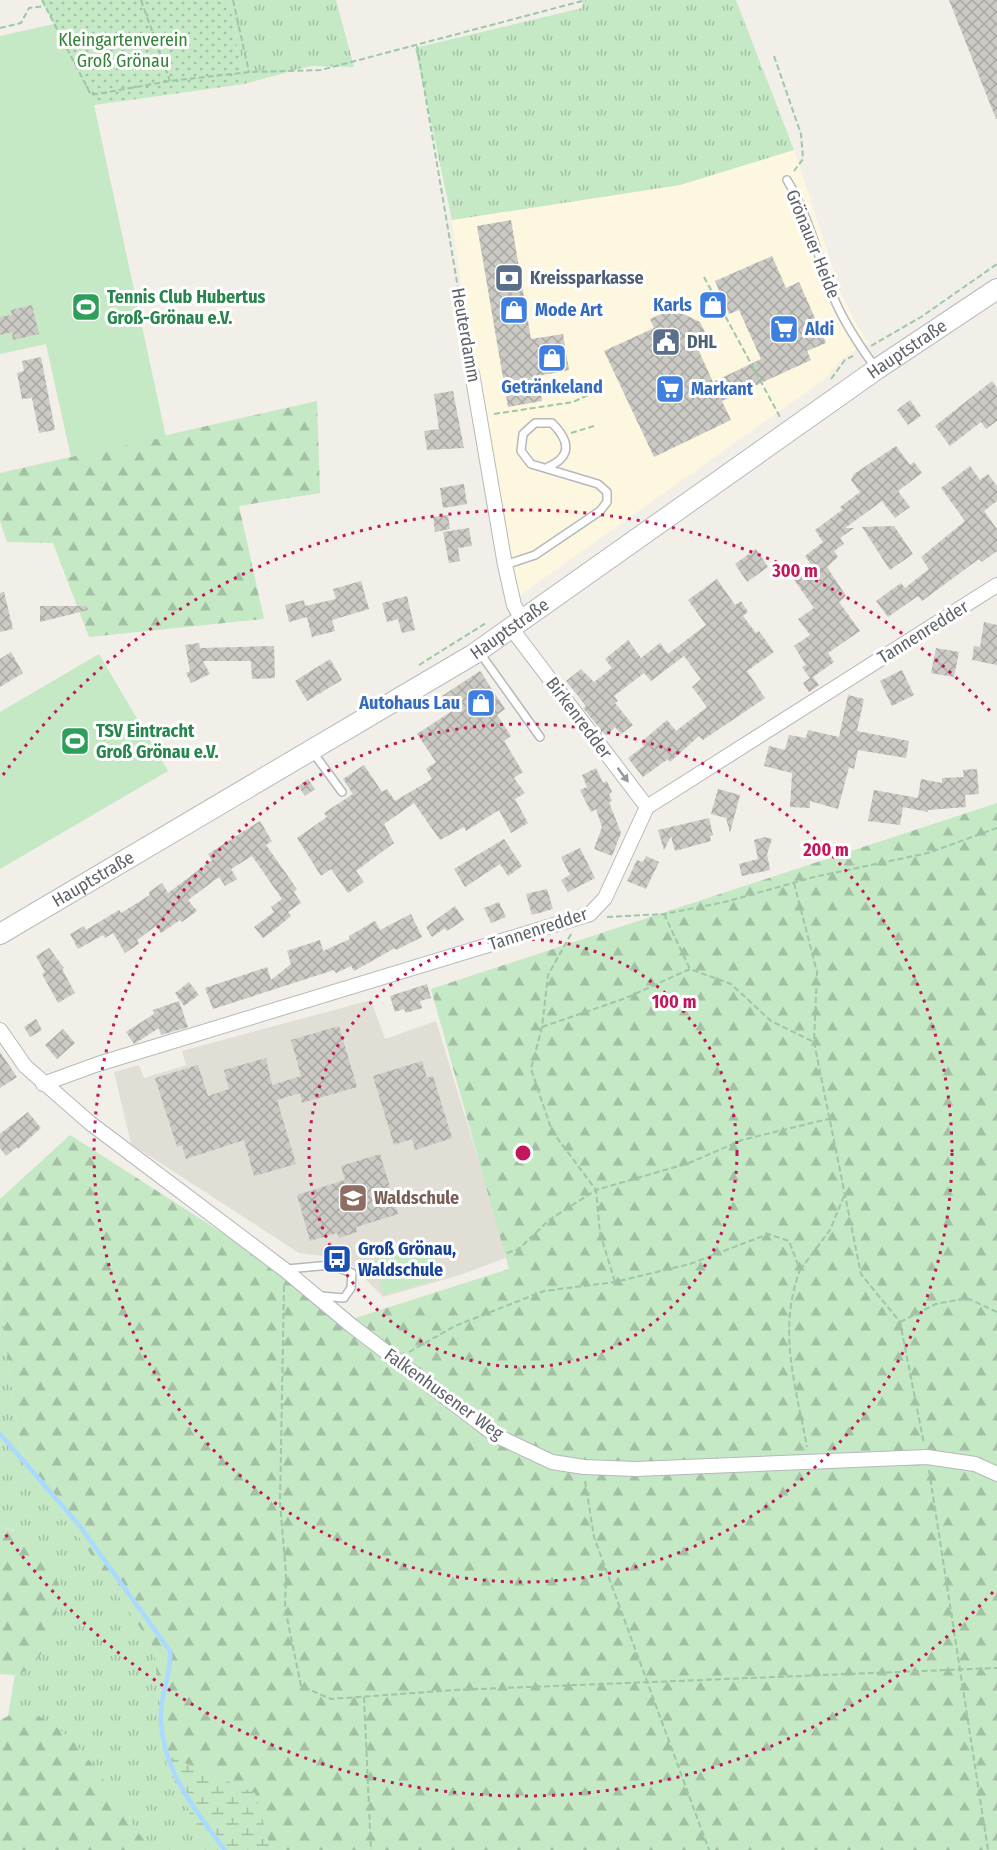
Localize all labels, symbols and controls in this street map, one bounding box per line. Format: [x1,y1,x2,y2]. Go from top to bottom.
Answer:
park label: Kleingartenverein Groß Grönau [58,29,188,72]
street label: Grönauer Heide [781,186,845,302]
bank icon: Kreissparkasse [493,262,525,294]
place label: Kreissparkasse [530,267,644,289]
place label: Tennis Club Hubertus Groß-Grönau e.V. [107,286,265,329]
street label: Heuterdamm [447,286,485,384]
shop icon: Karls [697,289,729,321]
sports icon: Tennis Club Hubertus Groß-Grönau e.V. [70,291,102,323]
shop icon: Mode Art [498,294,530,326]
place label: Karls [653,294,692,316]
place label: Mode Art [535,299,604,321]
supermarket icon: Aldi [768,313,800,345]
street label: Hauptstraße [863,315,951,384]
place label: Aldi [804,318,834,340]
public building icon: DHL [650,326,682,358]
place label: DHL [687,331,718,353]
shop icon: Getränkeland [536,342,568,374]
supermarket icon: Markant [654,373,686,405]
place label: Getränkeland [501,376,603,398]
place label: Markant [691,378,754,400]
text: 300 m [771,560,818,582]
street label: Hauptstraße [466,593,553,664]
street label: Tannenredder [874,595,973,669]
street label: Birkenredder [541,673,617,764]
shop icon: Autohaus Lau [465,687,497,719]
place label: Autohaus Lau [358,692,460,714]
place label: TSV Eintracht Groß Grönau e.V. [96,720,219,763]
sports icon: TSV Eintracht Groß Grönau e.V. [59,725,91,757]
one-way arrow [616,767,629,783]
text: 200 m [802,839,849,861]
street label: Hauptstraße [48,846,138,912]
street label: Tannenredder [486,902,591,955]
text: 100 m [652,991,696,1013]
centre of rings [513,1143,533,1163]
school or university icon: Waldschule [337,1182,369,1214]
place label: Waldschule [374,1187,459,1209]
place label: Groß Grönau, Waldschule [358,1238,456,1281]
bus stop icon: Groß Grönau, Waldschule [321,1243,353,1275]
street label: Falkenhusener Weg [380,1343,508,1445]

